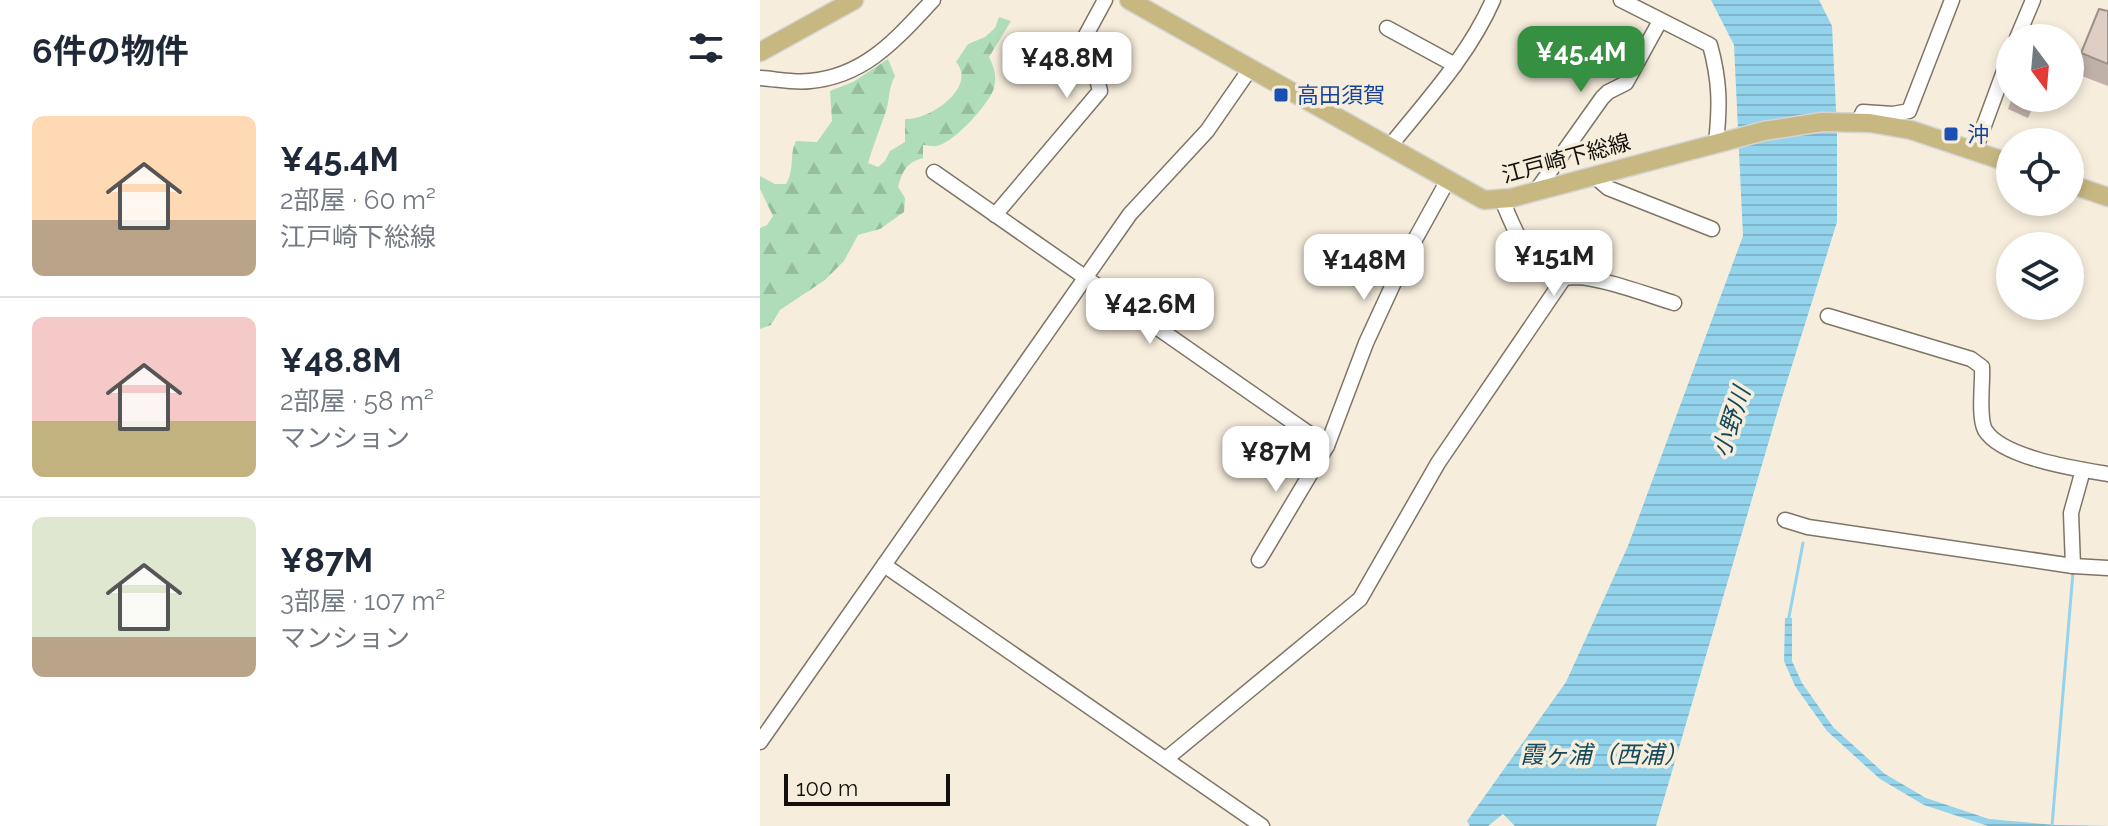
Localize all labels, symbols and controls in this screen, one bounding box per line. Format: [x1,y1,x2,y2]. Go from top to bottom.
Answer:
north arrow [1996,24,2084,112]
map controls [1996,24,2084,320]
icon: filters [684,26,728,70]
pin: ¥45.4M [1516,26,1646,94]
text: 6件の物件 [32,31,189,71]
pin: ¥48.8M [1002,32,1132,100]
text: ¥45.4M [1536,37,1626,67]
text: ¥48.8M [1020,43,1114,73]
place label: 高田須賀 [1297,82,1385,108]
marker: 高田須賀 [1272,86,1290,104]
place label: 沖 [1967,121,1989,147]
marker: 沖 [1942,125,1960,143]
street label: 江戸崎下総線 [1499,128,1633,188]
button: locate [1996,128,2084,216]
text: ¥45.4M [280,139,399,179]
icon: home [96,148,192,244]
text: 2部屋 · 60 m² [280,185,436,215]
text: 江戸崎下総線 [280,222,436,252]
pin: ¥151M [1498,230,1610,298]
button: layers [1996,232,2084,320]
pin: ¥148M [1308,234,1420,302]
text: ¥151M [1513,241,1595,271]
text: ¥148M [1322,245,1406,275]
pin: ¥42.6M [1085,278,1215,346]
text: ¥42.6M [1104,289,1196,319]
text: ¥48.8M [280,340,402,380]
icon: home [96,349,192,445]
water label: 小野川 [1706,380,1757,461]
text: 2部屋 · 58 m² [280,386,434,416]
text: マンション [280,423,410,453]
pin: ¥87M [1229,426,1323,494]
text: ¥87M [1240,437,1312,467]
text: ¥87M [280,540,373,580]
icon: home [96,549,192,645]
text: 3部屋 · 107 m² [280,586,445,616]
text: マンション [280,623,410,653]
water label: 霞ヶ浦（西浦） [1520,740,1688,769]
scale bar [784,770,950,806]
text: 100 m [796,775,858,801]

